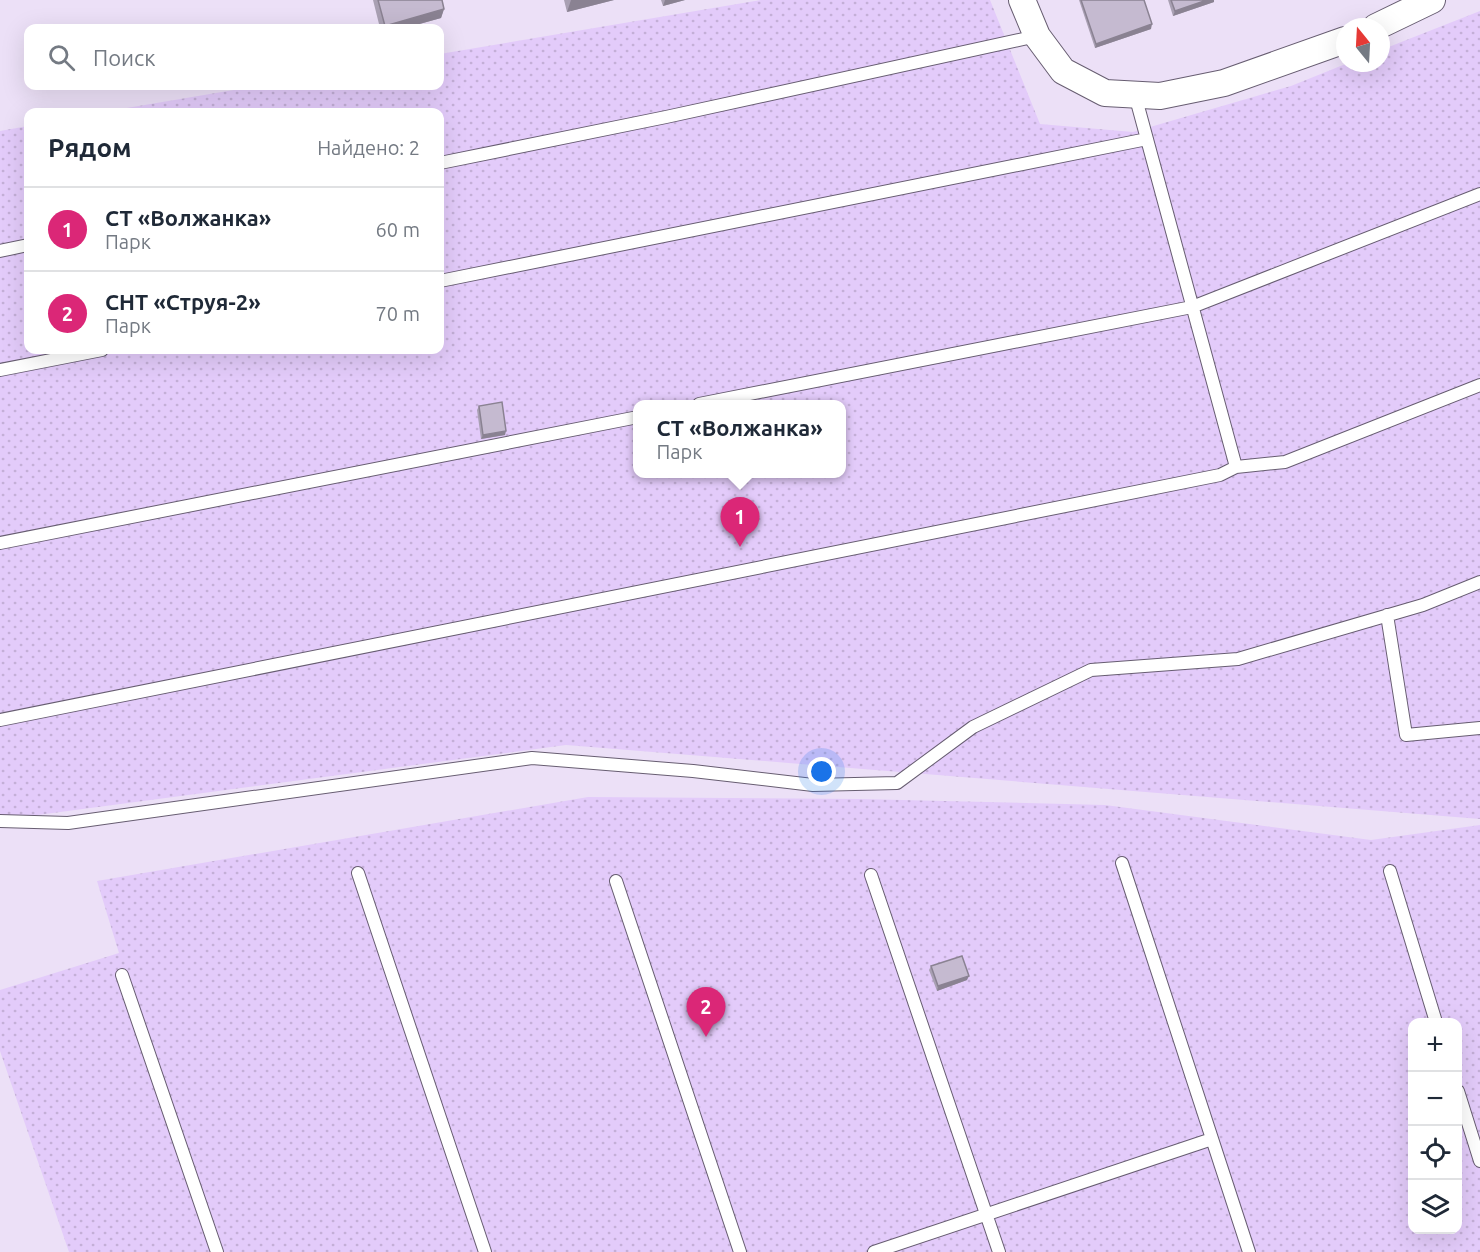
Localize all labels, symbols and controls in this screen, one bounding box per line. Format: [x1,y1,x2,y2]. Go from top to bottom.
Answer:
north arrow [1336,18,1390,72]
search box [24,24,444,90]
icon: search [45,41,78,74]
text: Поиск [93,45,156,70]
text: Рядом [48,133,132,162]
text: Найдено: 2 [317,136,420,159]
text: СТ «Волжанка» [105,205,271,230]
text: 1 [62,218,73,241]
text: 60 m [376,218,420,241]
text: Парк [105,230,151,253]
text: СНТ «Струя-2» [105,289,261,314]
text: 2 [62,302,73,325]
text: 70 m [376,302,420,325]
text: Парк [105,314,151,337]
popup [633,400,846,478]
text: СТ «Волжанка» [656,415,823,440]
text: Парк [656,440,702,463]
pin: 1 [720,498,760,547]
your location [807,757,836,786]
pin: 2 [686,988,726,1037]
map controls [1408,1018,1462,1234]
button: + [1408,1018,1462,1072]
button: − [1408,1072,1462,1126]
button: locate [1408,1126,1462,1180]
button: layers [1408,1180,1462,1234]

